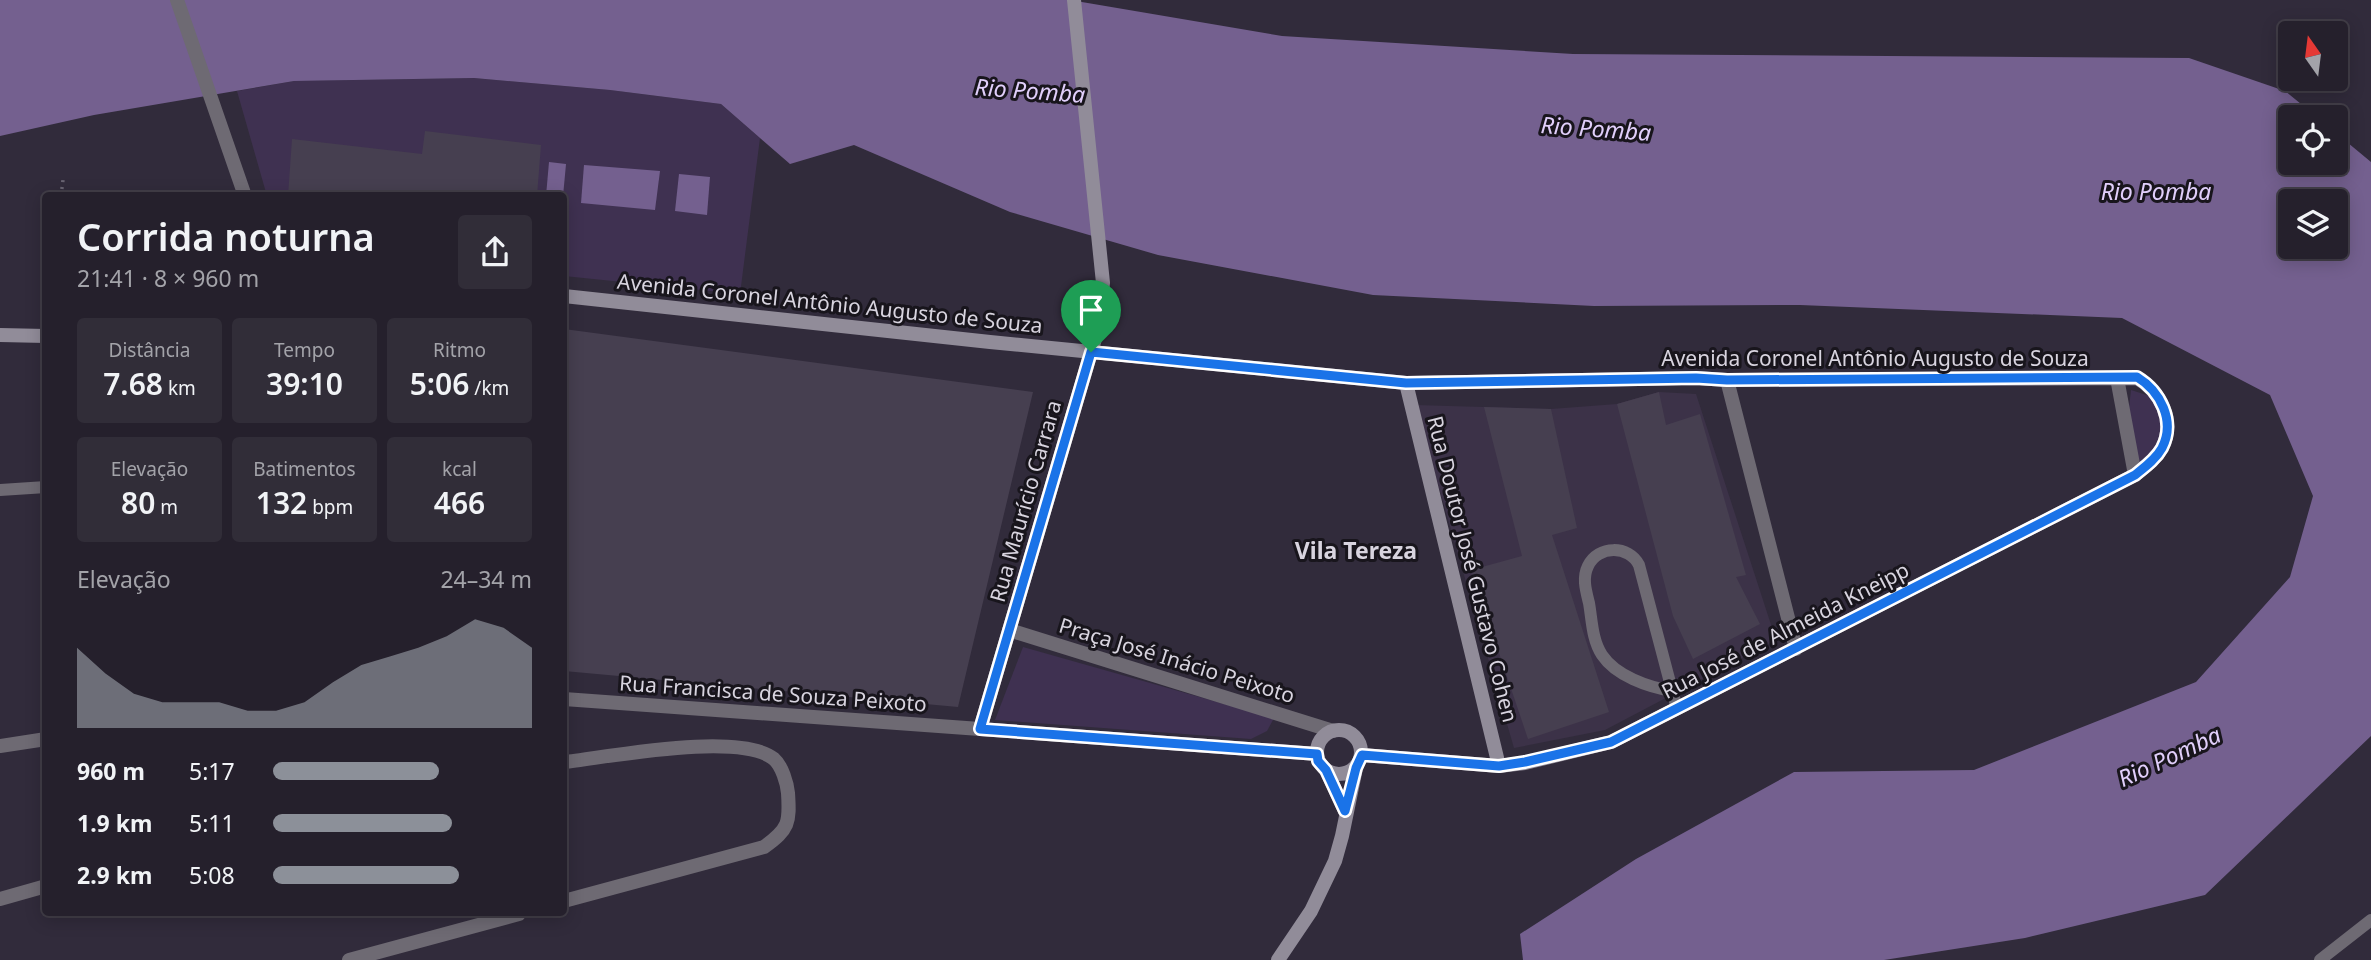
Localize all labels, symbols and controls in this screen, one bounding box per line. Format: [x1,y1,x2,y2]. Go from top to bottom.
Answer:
north arrow [2278,21,2348,91]
map controls [2278,21,2348,259]
water label: Rio Pomba [974,70,1086,110]
button: locate [2278,105,2348,175]
water label: Rio Pomba [1540,108,1652,148]
water label: Rio Pomba [2101,175,2211,207]
button: layers [2278,189,2348,259]
text: Corrida noturna [77,210,375,262]
button: share [458,215,532,289]
text: 21:41 · 8 × 960 m [77,262,259,294]
street label: Avenida Coronel Antônio Augusto de Souza [616,267,1044,339]
pin [1061,280,1121,352]
icon: arrive [1072,291,1110,329]
text: Distância [109,337,190,363]
text: Tempo [274,337,335,363]
text: Ritmo [433,337,486,363]
street label: Avenida Coronel Antônio Augusto de Souza [1661,344,2089,372]
text: 7.68 [103,363,163,404]
text: 39:10 [266,363,343,404]
text: 5:06 [410,363,469,404]
text: km [163,375,196,401]
text: /km [469,375,509,401]
street label: Rua Maurício Carrara [983,397,1067,605]
street label: Rua Doutor José Gustavo Cohen [1421,413,1525,725]
text: Elevação [111,456,188,482]
text: Batimentos [253,456,356,482]
text: kcal [442,456,477,482]
text: 80 [121,482,155,523]
text: 132 [256,482,307,523]
text: 466 [434,482,485,523]
text: m [155,494,178,520]
text: bpm [307,494,353,520]
district label: Vila Tereza [1295,534,1417,566]
street label: Rua José de Almeida Kneipp [1656,555,1914,705]
text: Elevação [77,563,171,595]
text: 24–34 m [440,563,532,595]
street label: Praça José Inácio Peixoto [1056,611,1298,709]
street label: Rua Francisca de Souza Peixoto [618,668,928,718]
water label: Rio Pomba [2112,718,2226,794]
text: 960 m [77,755,145,787]
text: 5:17 [189,755,235,787]
text: 1.9 km [77,807,152,839]
text: 5:11 [189,807,235,839]
text: 2.9 km [77,859,152,891]
text: 5:08 [189,859,235,891]

